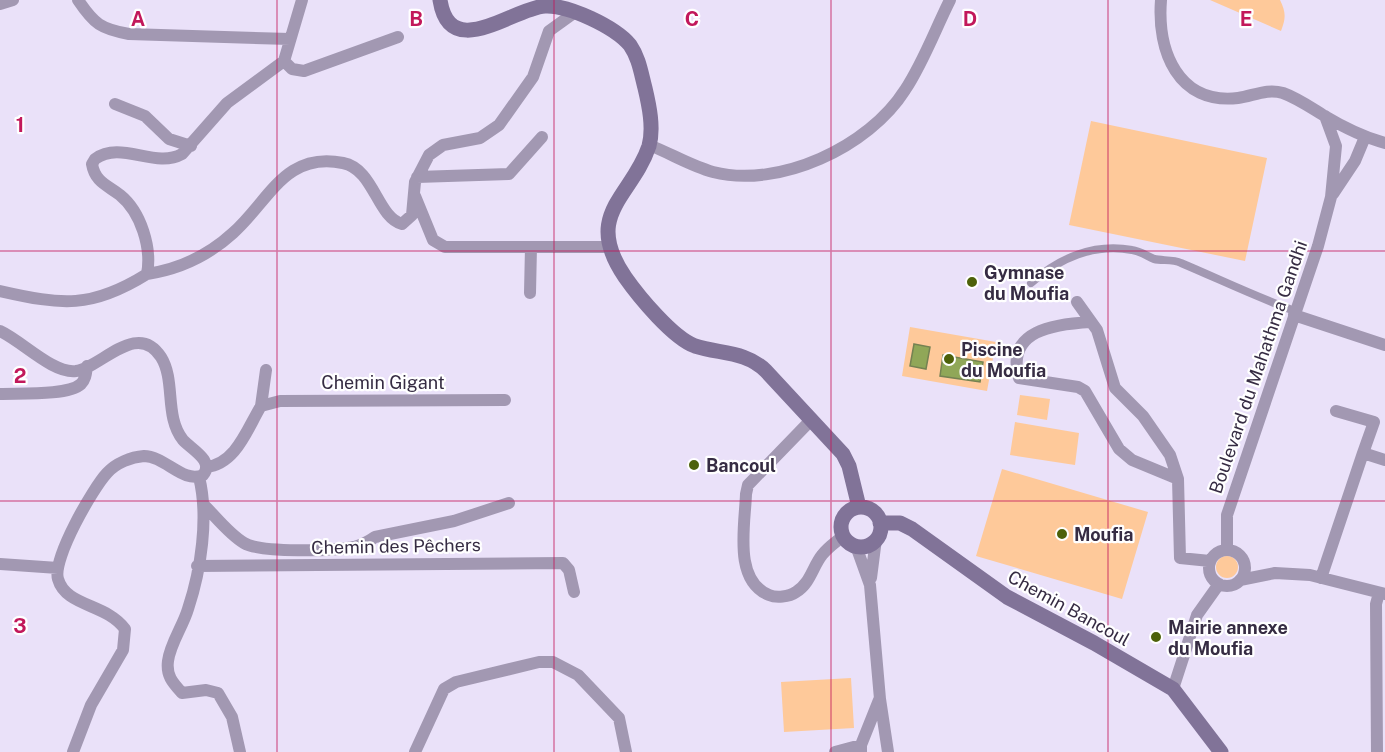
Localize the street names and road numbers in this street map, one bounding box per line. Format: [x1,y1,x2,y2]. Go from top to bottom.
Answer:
street label: Boulevard du Mahathma Gandhi [1205,238,1311,496]
street label: Chemin Gigant [321,372,445,393]
street label: Chemin des Pêchers [311,534,481,558]
street label: Chemin Bancoul [1004,566,1134,650]

